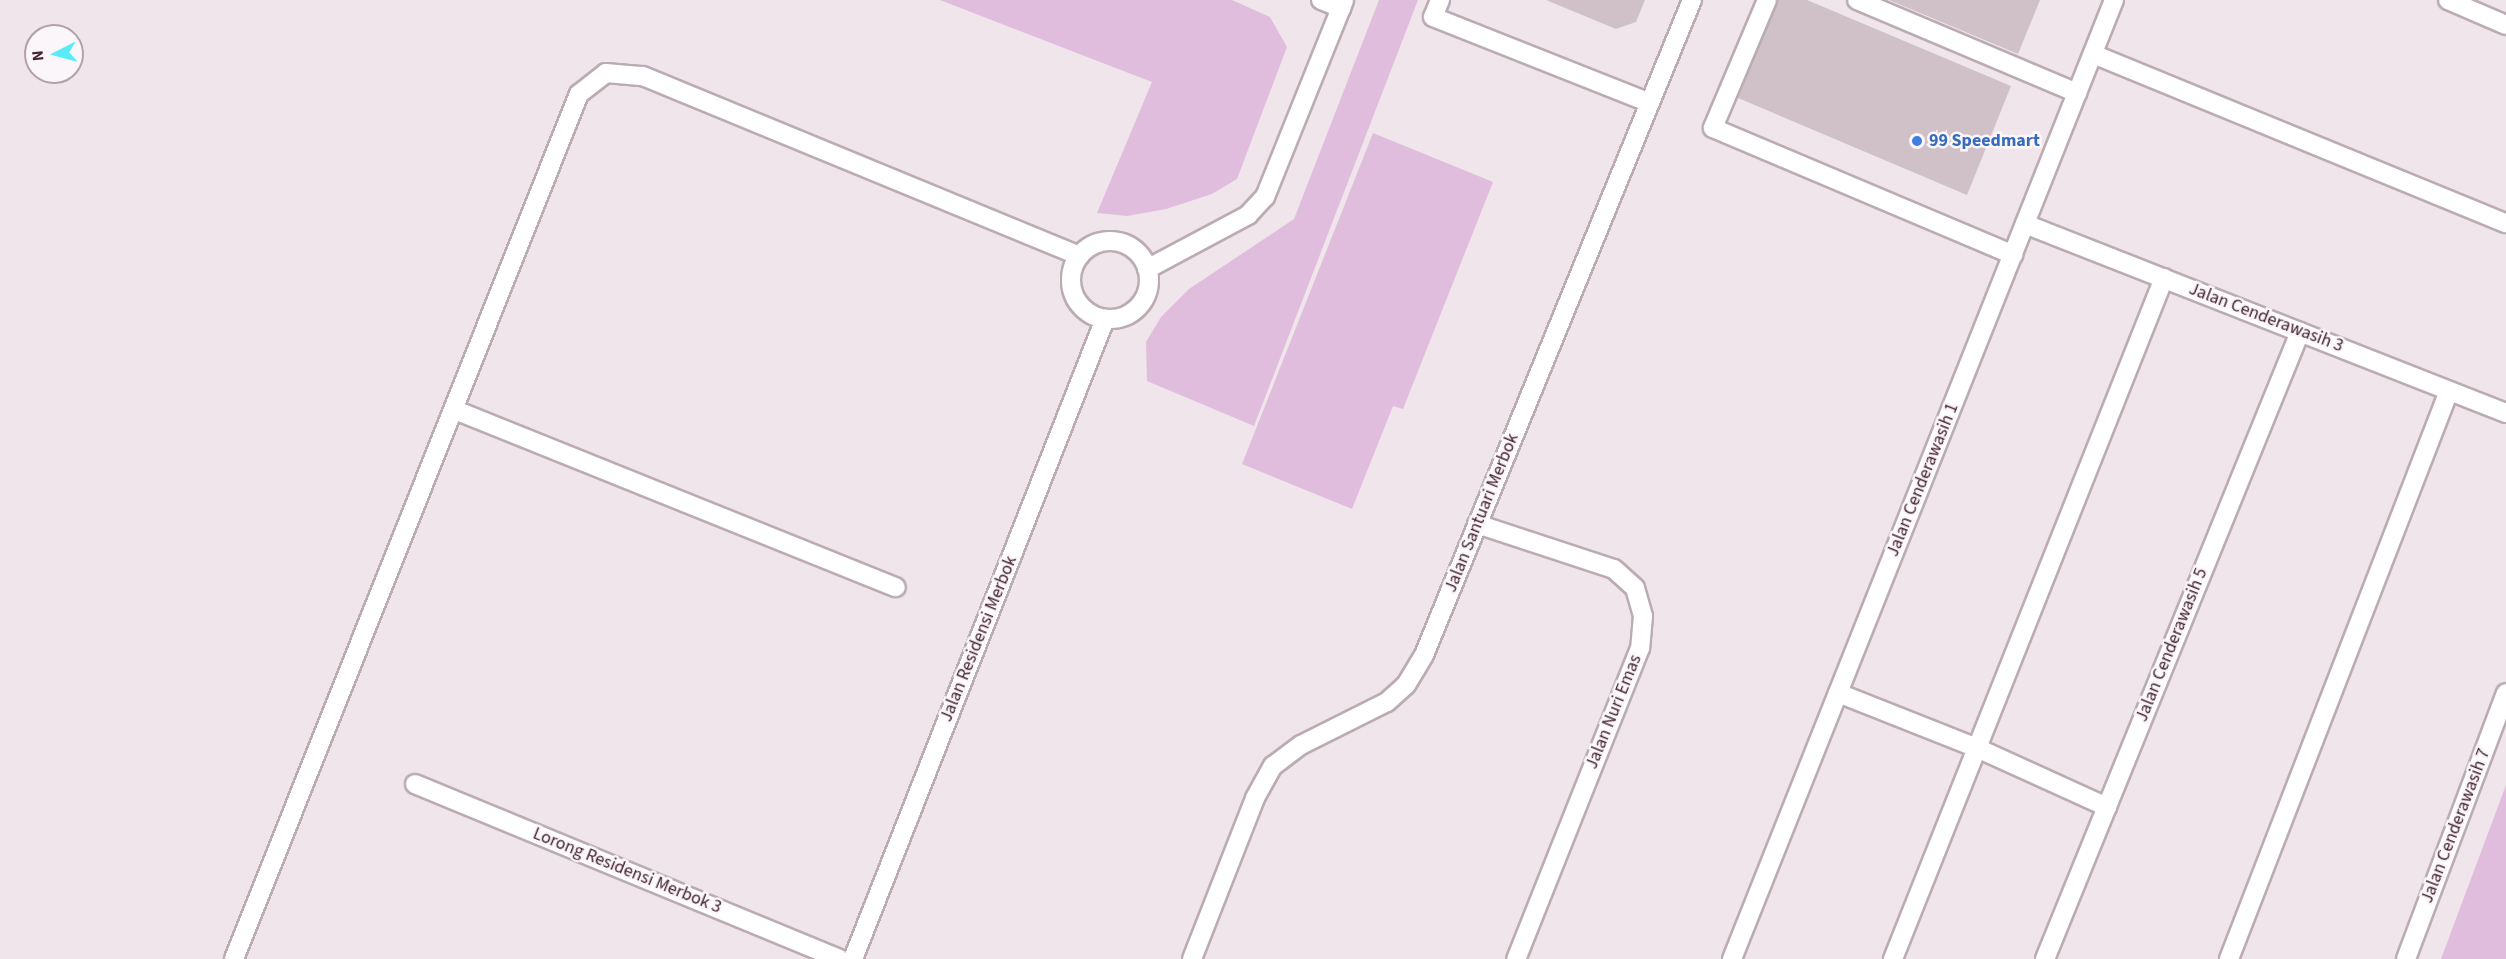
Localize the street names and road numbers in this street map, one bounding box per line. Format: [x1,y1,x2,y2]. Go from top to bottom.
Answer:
street label: Jalan Cenderawasih 3 [2186,279,2346,357]
street label: Jalan Cenderawasih 1 [1882,400,1964,560]
street label: Jalan Santuari Merbok [1440,430,1524,596]
street label: Jalan Residensi Merbok [936,553,1022,725]
street label: Jalan Cenderawasih 5 [2131,565,2213,725]
street label: Jalan Nuri Emas [1581,652,1647,772]
street label: Jalan Cenderawasih 7 [2417,746,2495,906]
street label: Lorong Residensi Merbok 3 [530,823,724,919]

